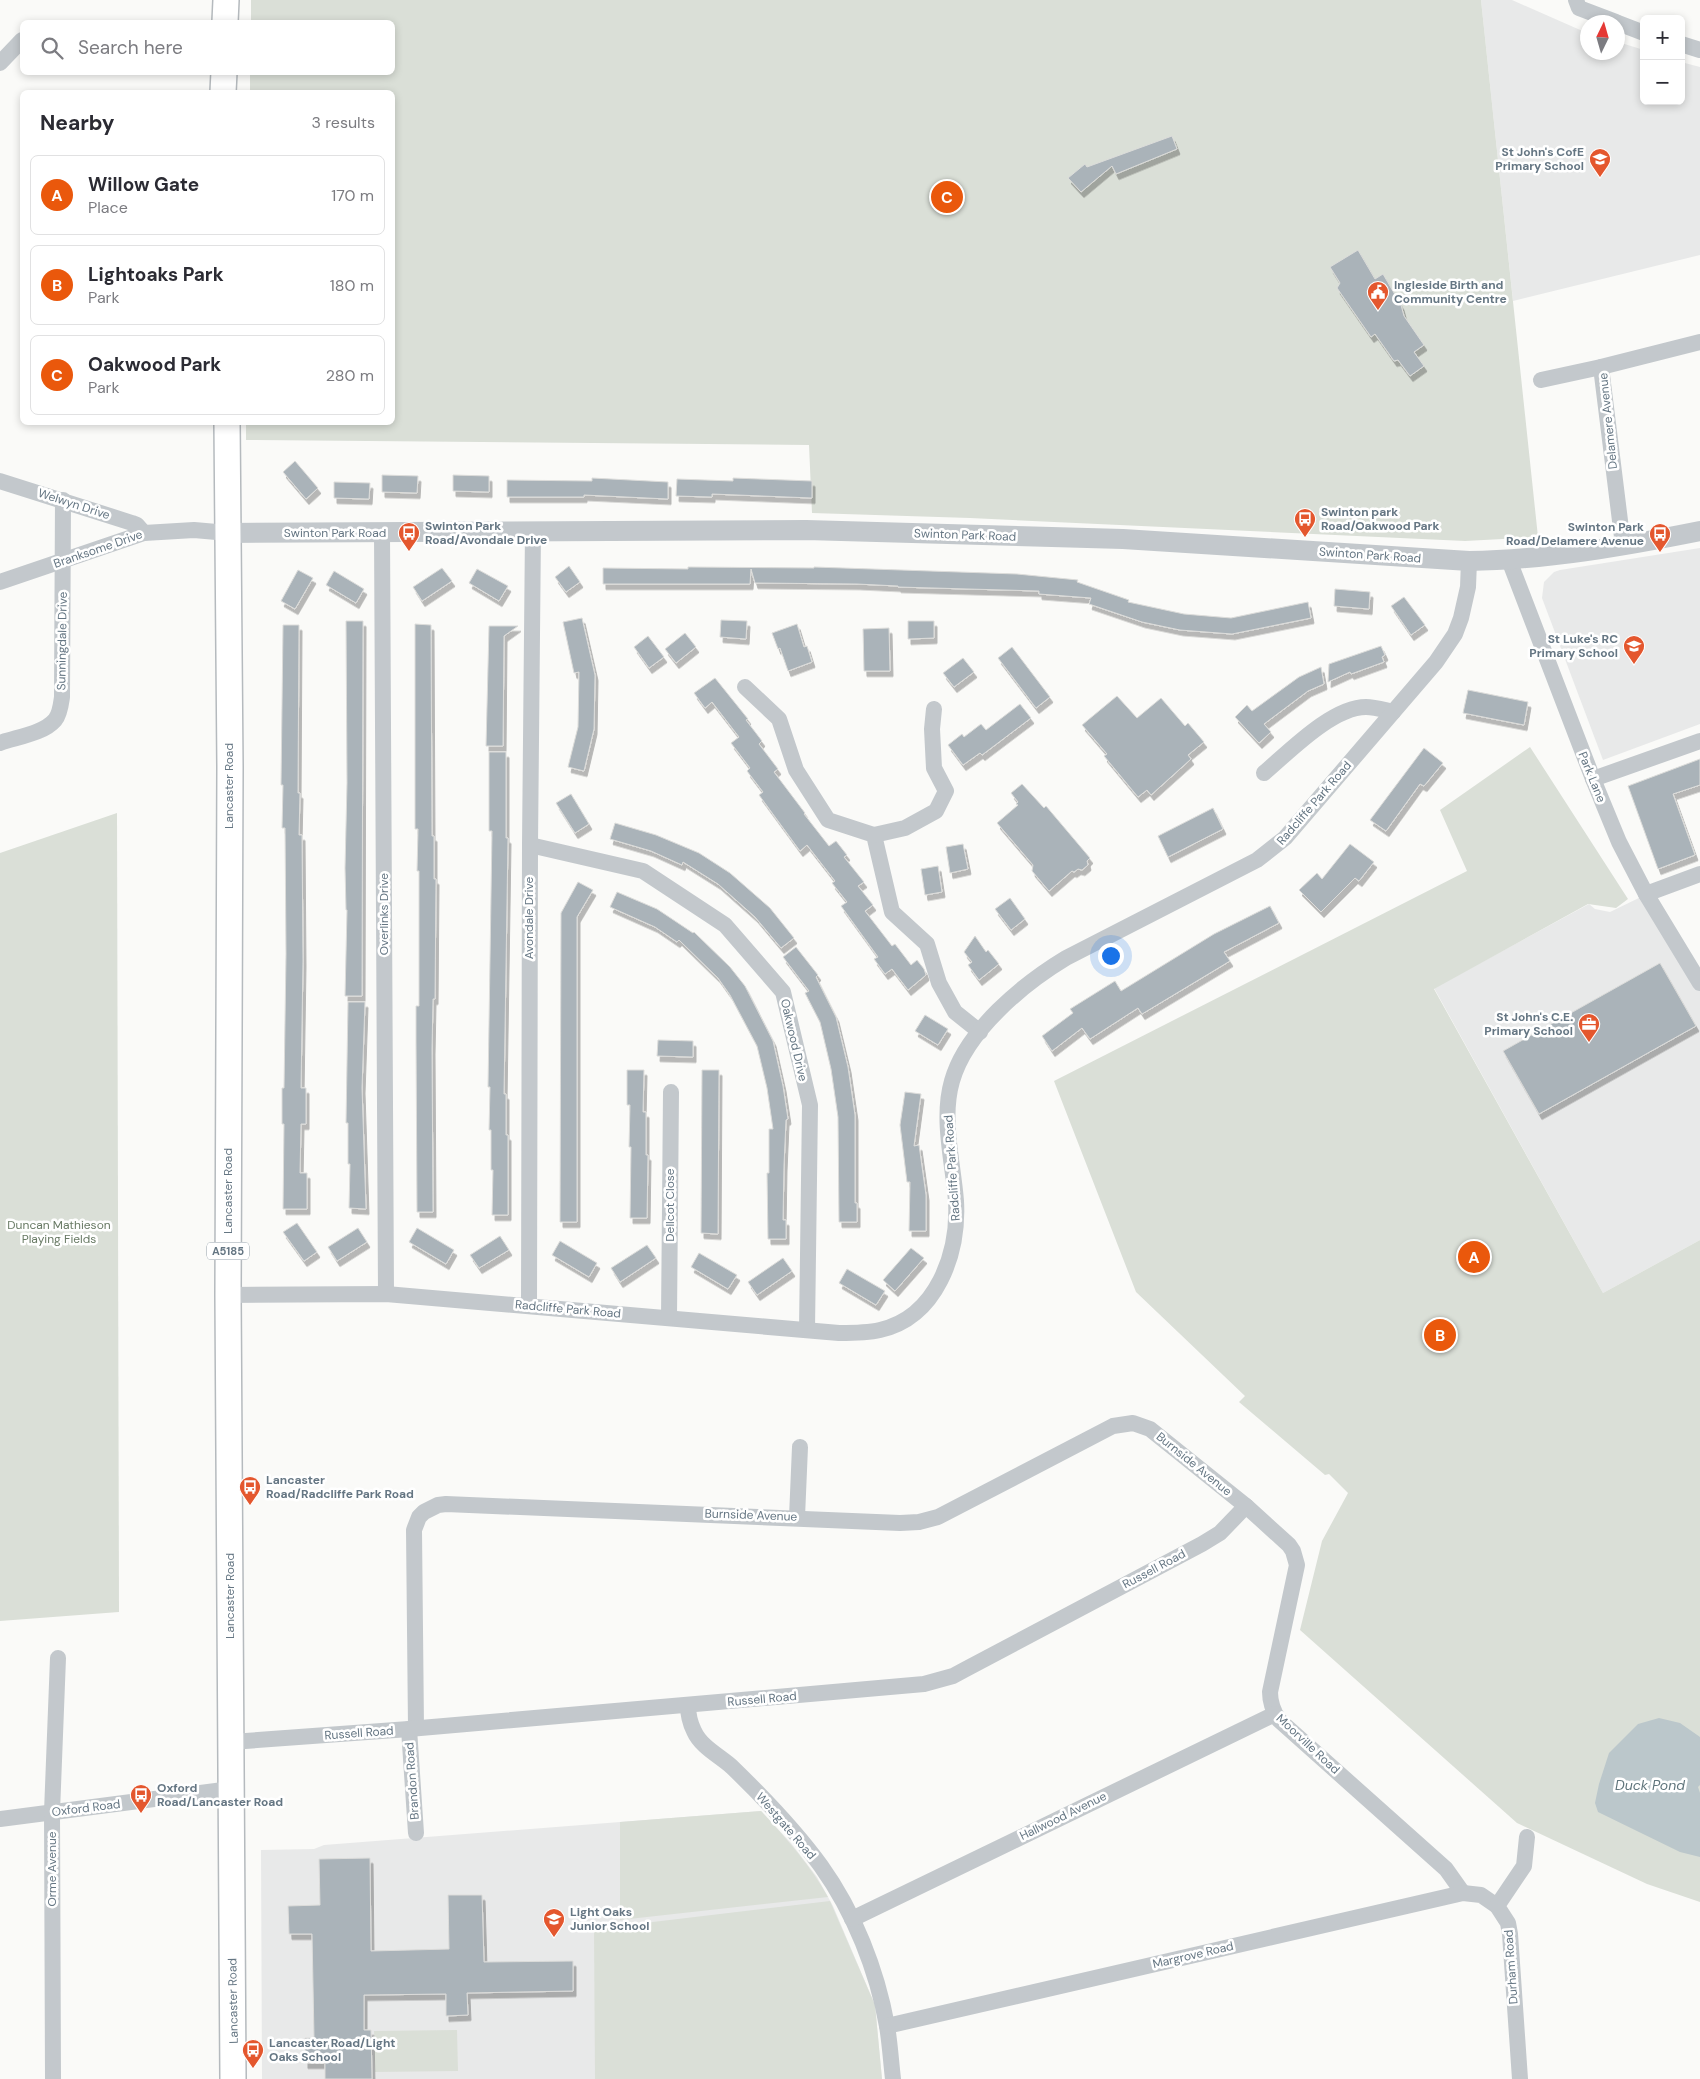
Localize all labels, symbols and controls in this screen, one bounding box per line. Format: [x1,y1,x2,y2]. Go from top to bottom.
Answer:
north arrow [1580,15,1625,60]
map controls [1640,15,1685,105]
button: + [1640,15,1685,60]
search box [20,20,395,75]
icon: search [38,34,66,62]
text: Search here [78,35,183,60]
button: − [1640,60,1685,105]
text: Nearby [40,109,114,137]
text: 3 results [312,112,375,133]
place label: St John's CofE Primary School [1495,144,1584,174]
school or university icon: St John's CofE Primary School [1588,147,1612,178]
text: Willow Gate [88,172,199,197]
pin: C [931,178,963,216]
text: A [51,185,63,206]
text: 170 m [331,185,374,206]
text: Place [88,197,128,218]
text: Lightoaks Park [88,262,224,287]
text: B [52,275,62,296]
text: 180 m [330,275,374,296]
place label: Ingleside Birth and Community Centre [1394,277,1507,307]
public building icon: Ingleside Birth and Community Centre [1366,280,1390,311]
text: Park [88,287,120,308]
text: Oakwood Park [88,352,221,377]
text: C [51,365,63,386]
text: 280 m [326,365,374,386]
street label: Delamere Avenue [1595,372,1621,470]
text: Park [88,377,120,398]
street label: Welwyn Drive [36,485,112,523]
place label: Swinton park Road/Oakwood Park [1321,504,1439,534]
bus stop icon: Swinton park Road/Oakwood Park [1293,507,1317,538]
place label: Swinton Park Road/Avondale Drive [425,518,547,548]
place label: Swinton Park Road/Delamere Avenue [1506,519,1644,549]
bus stop icon: Swinton Park Road/Avondale Drive [397,521,421,552]
bus stop icon: Swinton Park Road/Delamere Avenue [1648,522,1672,553]
street label: Swinton Park Road [284,525,386,541]
street label: Swinton Park Road [914,525,1016,545]
street label: Branksome Drive [51,526,145,572]
street label: Swinton Park Road [1318,543,1422,567]
street label: Sunningdale Drive [53,591,71,691]
place label: St Luke's RC Primary School [1529,631,1618,661]
school or university icon: St Luke's RC Primary School [1622,634,1646,665]
street label: Lancaster Road [221,743,237,829]
street label: Park Lane [1575,749,1609,805]
street label: Radcliffe Park Road [1273,758,1355,848]
street label: Overlinks Drive [376,873,392,955]
street label: Avondale Drive [521,877,537,959]
your location [1098,943,1124,969]
street label: Oakwood Drive [777,997,811,1083]
place label: St John's C.E. Primary School [1484,1009,1573,1039]
office icon: St John's C.E. Primary School [1577,1012,1601,1043]
street label: Radcliffe Park Road [940,1114,964,1222]
street label: Lancaster Road [220,1148,236,1234]
street label: Dellcot Close [662,1168,678,1242]
park label: Duncan Mathieson Playing Fields [7,1217,111,1247]
pin: A [1458,1238,1490,1276]
road number: A5185 [207,1242,249,1260]
street label: Radcliffe Park Road [514,1296,622,1322]
pin: B [1424,1316,1456,1354]
street label: Burnside Avenue [1153,1429,1235,1499]
place label: Lancaster Road/Radcliffe Park Road [266,1472,414,1502]
bus stop icon: Lancaster Road/Radcliffe Park Road [238,1475,262,1506]
street label: Burnside Avenue [704,1505,798,1525]
street label: Russell Road [1120,1546,1188,1592]
street label: Lancaster Road [222,1553,238,1639]
street label: Russell Road [727,1688,797,1710]
street label: Moorville Road [1273,1710,1343,1778]
street label: Russell Road [324,1723,394,1743]
street label: Brandon Road [401,1742,423,1820]
water label: Duck Pond [1615,1776,1685,1794]
place label: Oxford Road/Lancaster Road [157,1780,283,1810]
bus stop icon: Oxford Road/Lancaster Road [129,1783,153,1814]
street label: Hallwood Avenue [1017,1788,1109,1844]
street label: Westgate Road [752,1789,820,1863]
street label: Oxford Road [51,1796,121,1820]
street label: Orme Avenue [44,1831,60,1907]
place label: Light Oaks Junior School [570,1904,649,1934]
school or university icon: Light Oaks Junior School [542,1907,566,1938]
street label: Durham Road [1500,1929,1522,2005]
street label: Margrove Road [1151,1938,1235,1972]
street label: Lancaster Road [224,1958,242,2044]
place label: Lancaster Road/Light Oaks School [269,2035,396,2065]
bus stop icon: Lancaster Road/Light Oaks School [241,2038,265,2069]

